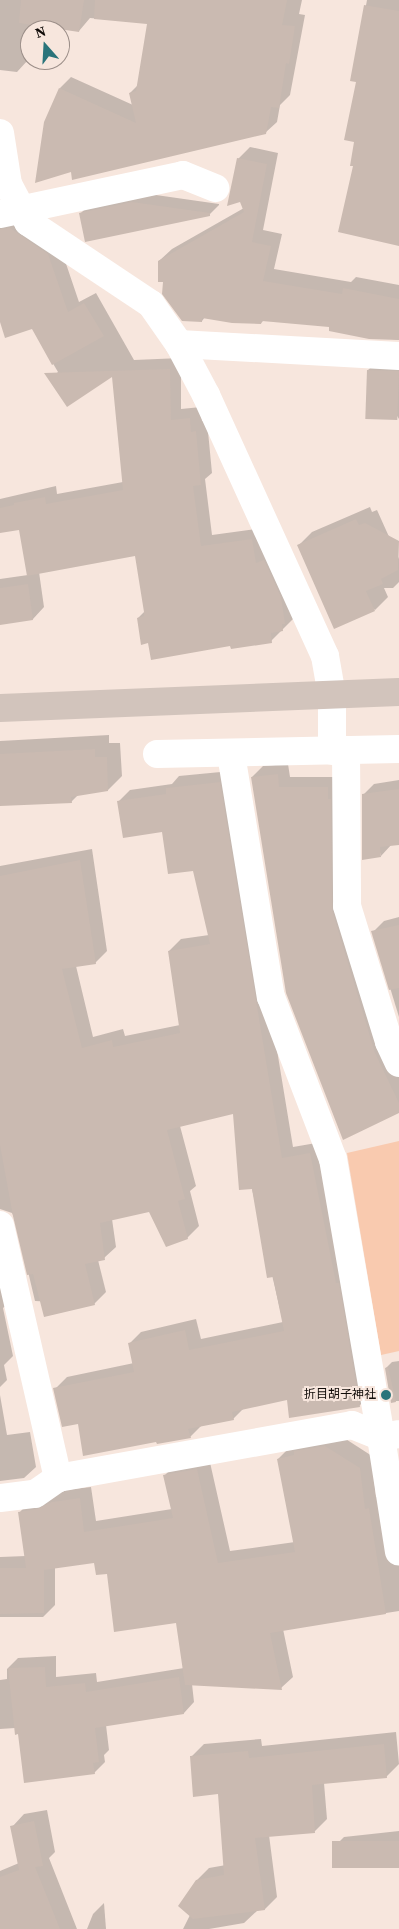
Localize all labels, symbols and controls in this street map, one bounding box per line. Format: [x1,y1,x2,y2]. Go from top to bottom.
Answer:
north arrow [20,20,70,70]
text: N [32,21,49,43]
place label: 折目胡子神社 [304,1388,376,1402]
marker: 折目胡子神社 [380,1389,392,1401]

